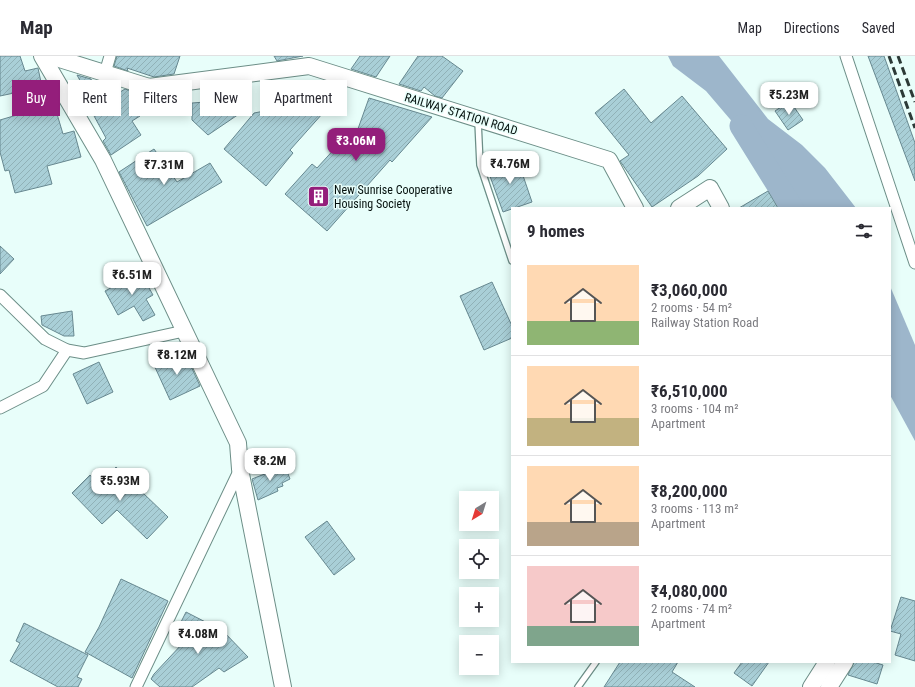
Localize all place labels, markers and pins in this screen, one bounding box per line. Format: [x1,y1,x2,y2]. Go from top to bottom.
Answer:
pin: ₹5.23M [756,82,822,116]
pin: ₹3.06M [323,128,389,162]
pin: ₹4.76M [477,151,543,185]
pin: ₹7.31M [131,152,197,186]
place label: New Sunrise Cooperative Housing Society [334,183,453,211]
building icon: New Sunrise Cooperative Housing Society [306,184,332,210]
pin: ₹6.51M [99,262,165,296]
pin: ₹8.12M [144,342,210,376]
pin: ₹8.2M [242,448,298,482]
pin: ₹5.93M [87,468,153,502]
pin: ₹4.08M [165,621,231,655]

